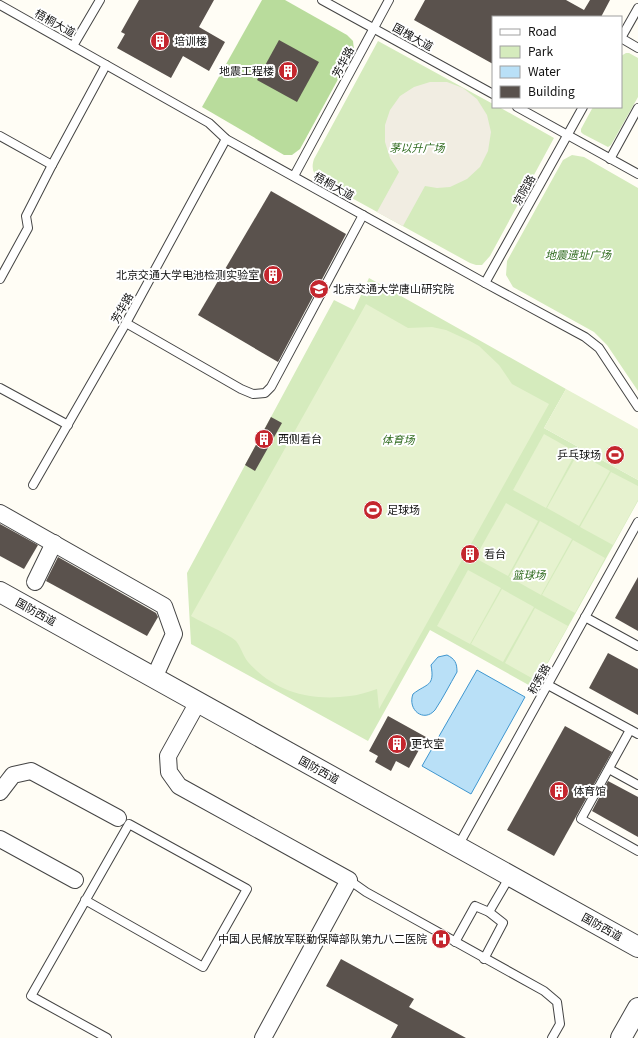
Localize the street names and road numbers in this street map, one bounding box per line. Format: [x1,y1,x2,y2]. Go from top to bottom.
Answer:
street label: 梧桐大道 [32,4,79,40]
street label: 国槐大道 [390,18,437,54]
street label: 芳华路 [327,43,357,80]
street label: 梧桐大道 [311,167,358,203]
street label: 京院路 [508,171,538,208]
street label: 芳华路 [106,289,136,326]
street label: 国防西道 [13,593,60,629]
street label: 积秀路 [523,660,553,697]
street label: 国防西道 [296,751,343,787]
street label: 国防西道 [579,908,626,944]

